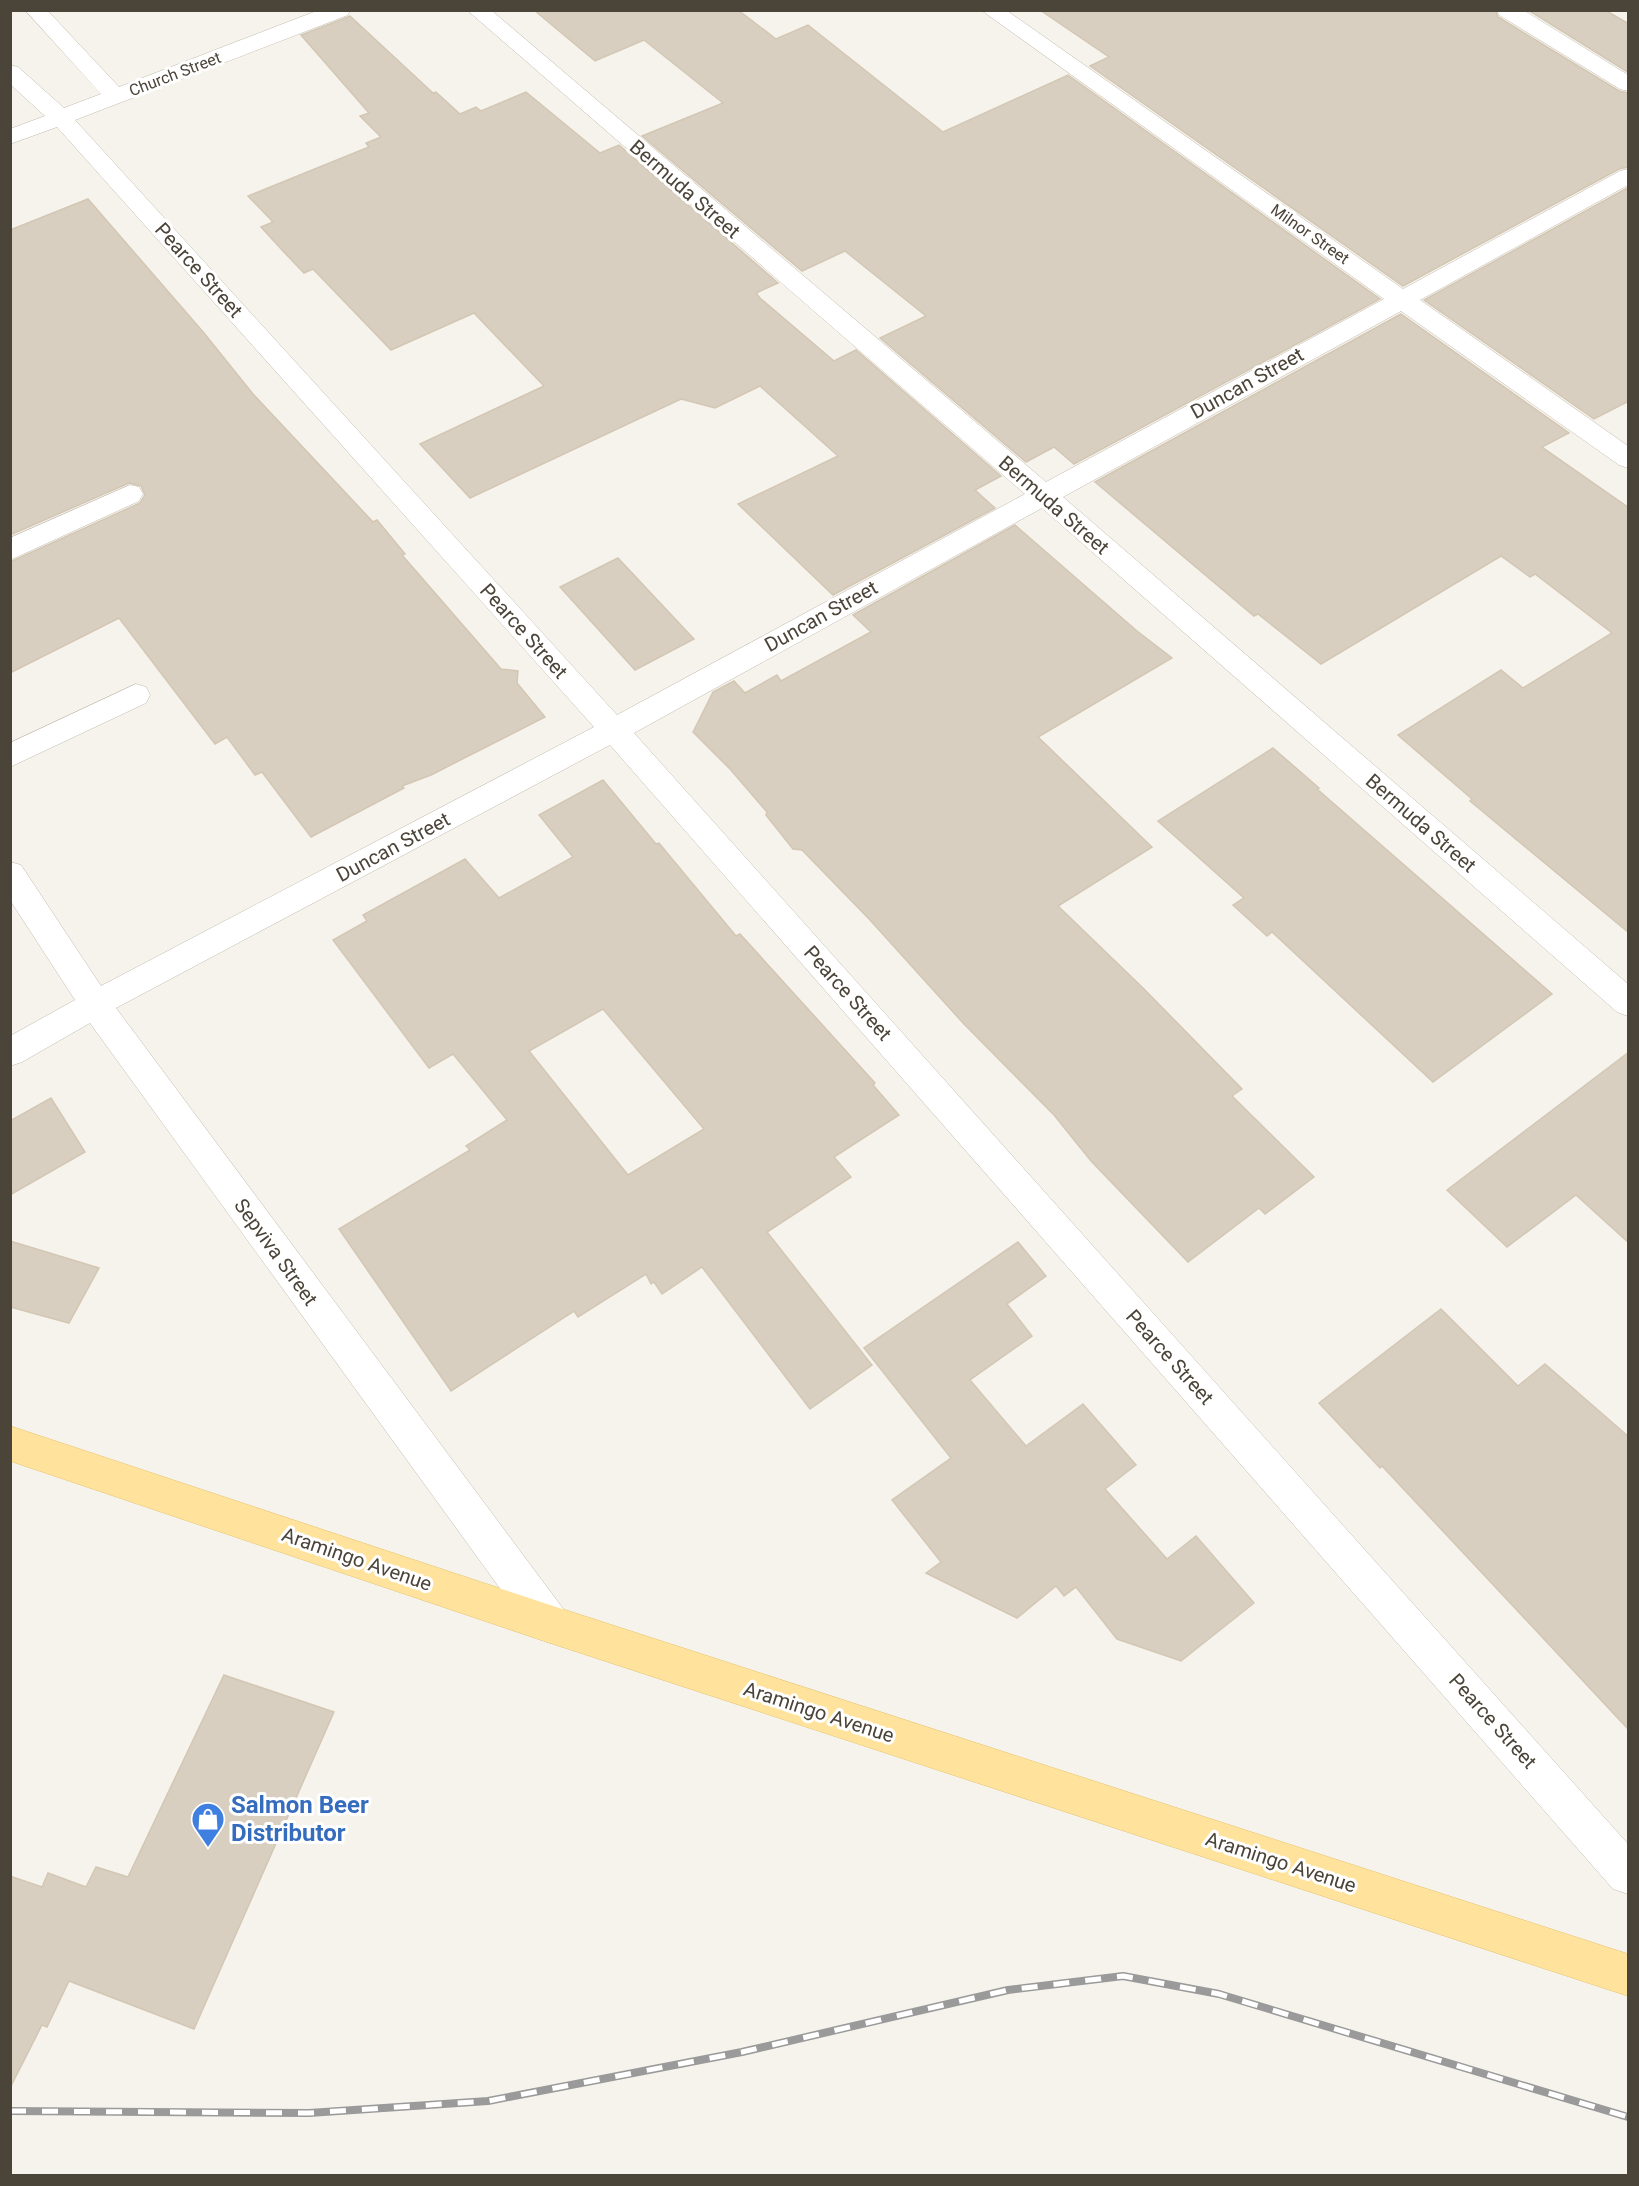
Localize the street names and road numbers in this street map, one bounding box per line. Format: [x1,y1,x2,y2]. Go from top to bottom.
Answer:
street label: Church Street [126,48,224,100]
street label: Bermuda Street [625,135,745,243]
street label: Milnor Street [1267,200,1353,268]
street label: Pearce Street [150,218,248,322]
street label: Duncan Street [1186,342,1308,424]
street label: Bermuda Street [994,451,1114,559]
street label: Duncan Street [760,575,882,657]
street label: Pearce Street [475,579,573,683]
street label: Bermuda Street [1361,769,1481,877]
street label: Duncan Street [332,807,454,887]
street label: Pearce Street [799,941,897,1045]
street label: Sepviva Street [229,1194,323,1310]
street label: Pearce Street [1121,1305,1219,1409]
street label: Aramingo Avenue [279,1522,435,1596]
street label: Pearce Street [1444,1669,1542,1773]
street label: Aramingo Avenue [741,1676,897,1748]
street label: Aramingo Avenue [1203,1826,1359,1898]

